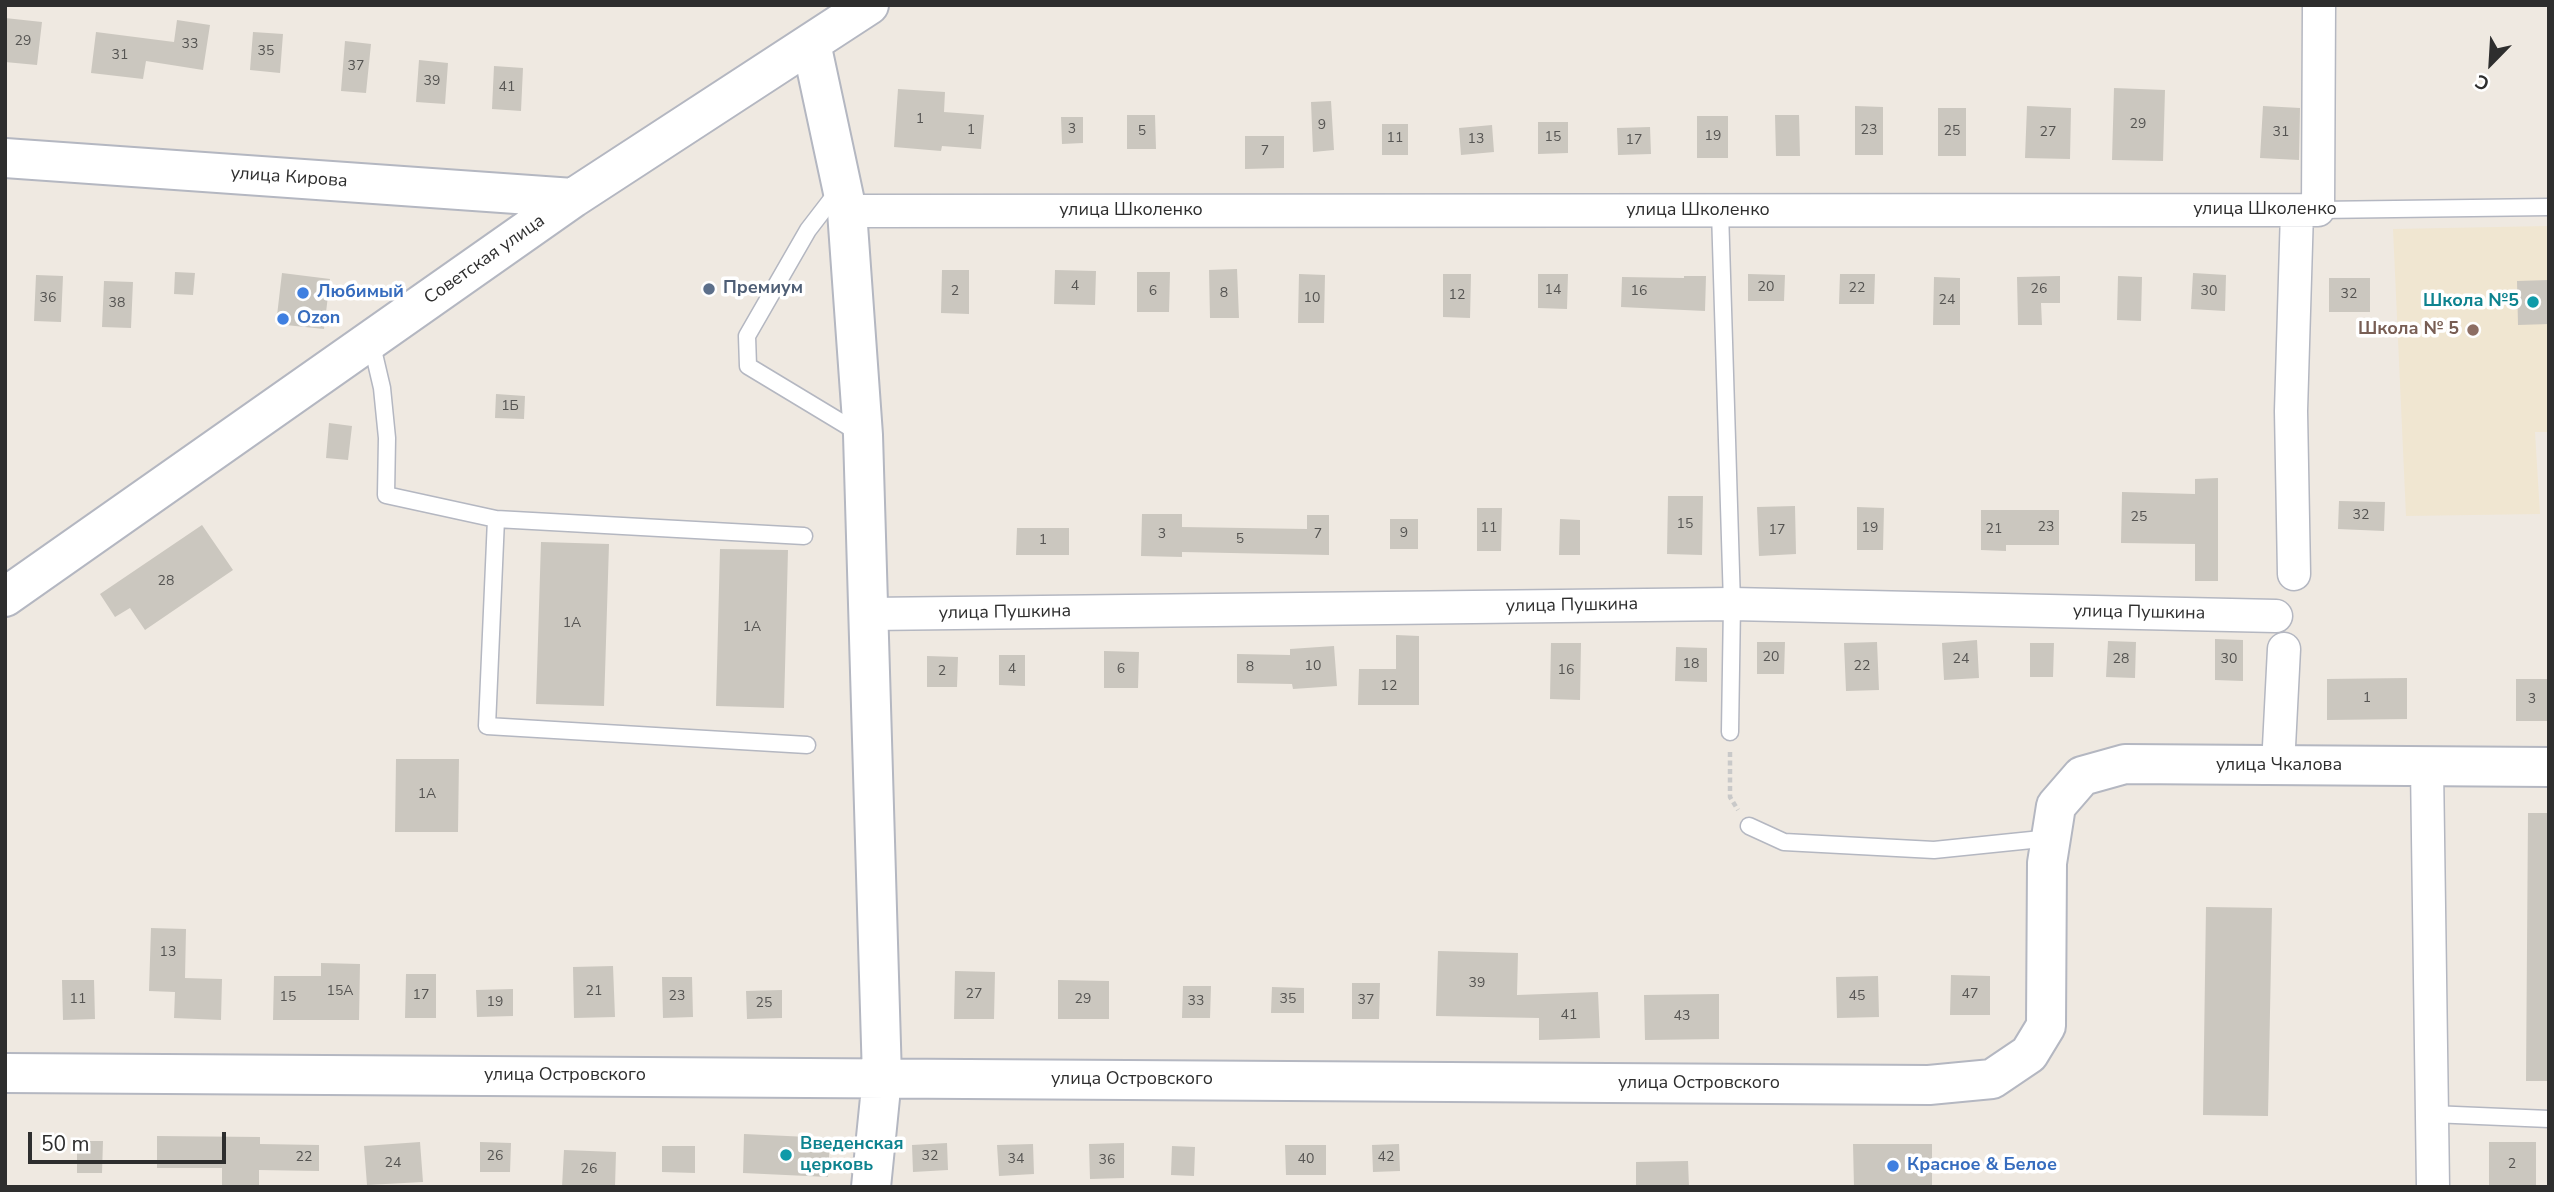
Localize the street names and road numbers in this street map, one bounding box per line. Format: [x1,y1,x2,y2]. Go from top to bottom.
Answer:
street label: улица Кирова [230,163,348,193]
street label: улица Школенко [2193,199,2337,221]
street label: улица Школенко [1059,200,1203,222]
street label: улица Школенко [1626,200,1770,222]
street label: Советская улица [421,210,549,310]
street label: улица Пушкина [1506,594,1638,618]
street label: улица Пушкина [939,601,1071,625]
street label: улица Пушкина [2073,601,2205,625]
street label: улица Чкалова [2216,755,2342,777]
street label: улица Островского [484,1065,646,1087]
street label: улица Островского [1051,1069,1213,1091]
street label: улица Островского [1618,1073,1780,1095]

